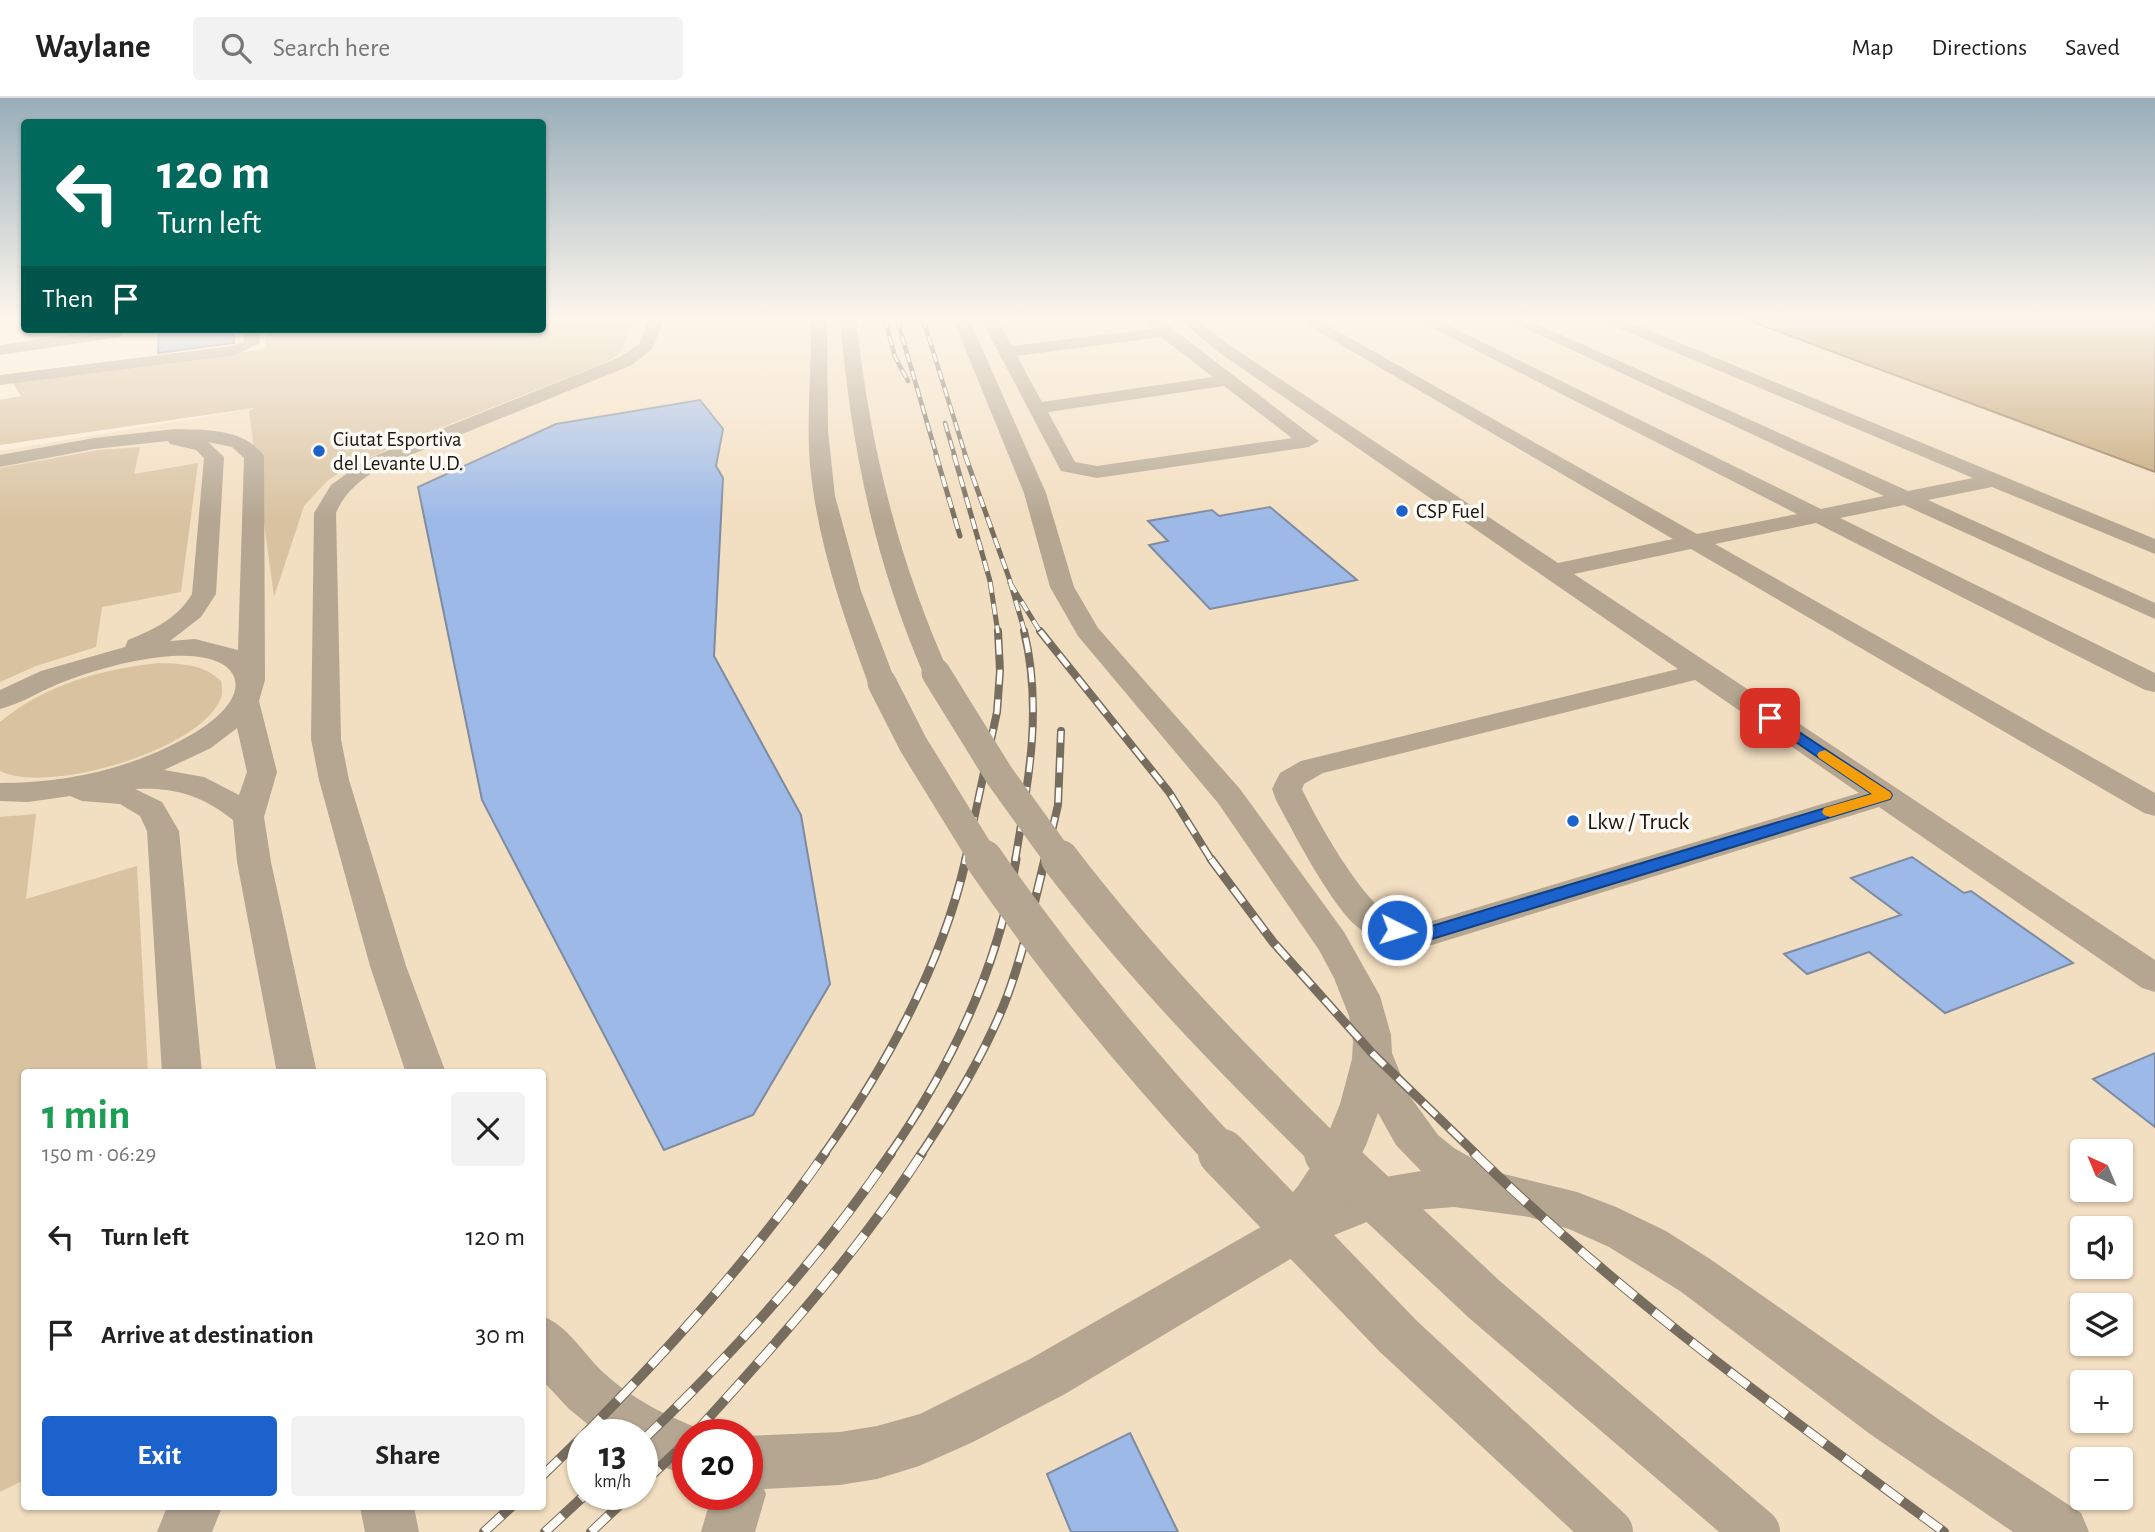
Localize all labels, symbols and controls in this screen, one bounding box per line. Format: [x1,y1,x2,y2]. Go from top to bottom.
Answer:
search box [193,17,683,80]
icon: search [217,29,255,67]
text: Waylane [35,31,151,64]
text: Search here [273,35,390,61]
text: Map [1851,36,1893,60]
text: Directions [1931,36,2027,60]
text: Saved [2065,36,2120,60]
icon: left [42,147,133,238]
text: 120 m [157,149,270,198]
text: Turn left [157,207,261,239]
icon: arrive [107,280,145,318]
text: Then [42,286,93,312]
place label: Ciutat Esportiva del Levante U.D. [333,429,463,474]
marker: Ciutat Esportiva del Levante U.D. [311,443,327,459]
place label: CSP Fuel [1416,501,1485,522]
marker: CSP Fuel [1394,503,1410,519]
pin [1740,688,1800,748]
icon: arrive [1751,699,1789,737]
place label: Lkw / Truck [1587,810,1689,834]
marker: Lkw / Truck [1565,813,1581,829]
position arrow [1360,893,1434,967]
button: close [451,1092,525,1166]
text: 1 min [42,1094,131,1136]
north arrow [2070,1139,2133,1202]
map controls [2070,1139,2133,1510]
text: 150 m · 06:29 [42,1143,156,1166]
button: sound [2070,1216,2133,1279]
icon: left [42,1218,80,1256]
text: Turn left [101,1224,189,1250]
text: 120 m [465,1224,525,1250]
button: layers [2070,1293,2133,1356]
icon: arrive [42,1316,80,1354]
text: Arrive at destination [101,1322,314,1348]
text: 30 m [475,1322,525,1348]
button: + [2070,1370,2133,1433]
button: Exit [42,1416,277,1496]
button: Share [291,1416,525,1496]
speed limit sign: 20 [672,1419,763,1510]
text: 13 [599,1438,626,1473]
button: − [2070,1447,2133,1510]
text: km/h [594,1473,631,1491]

